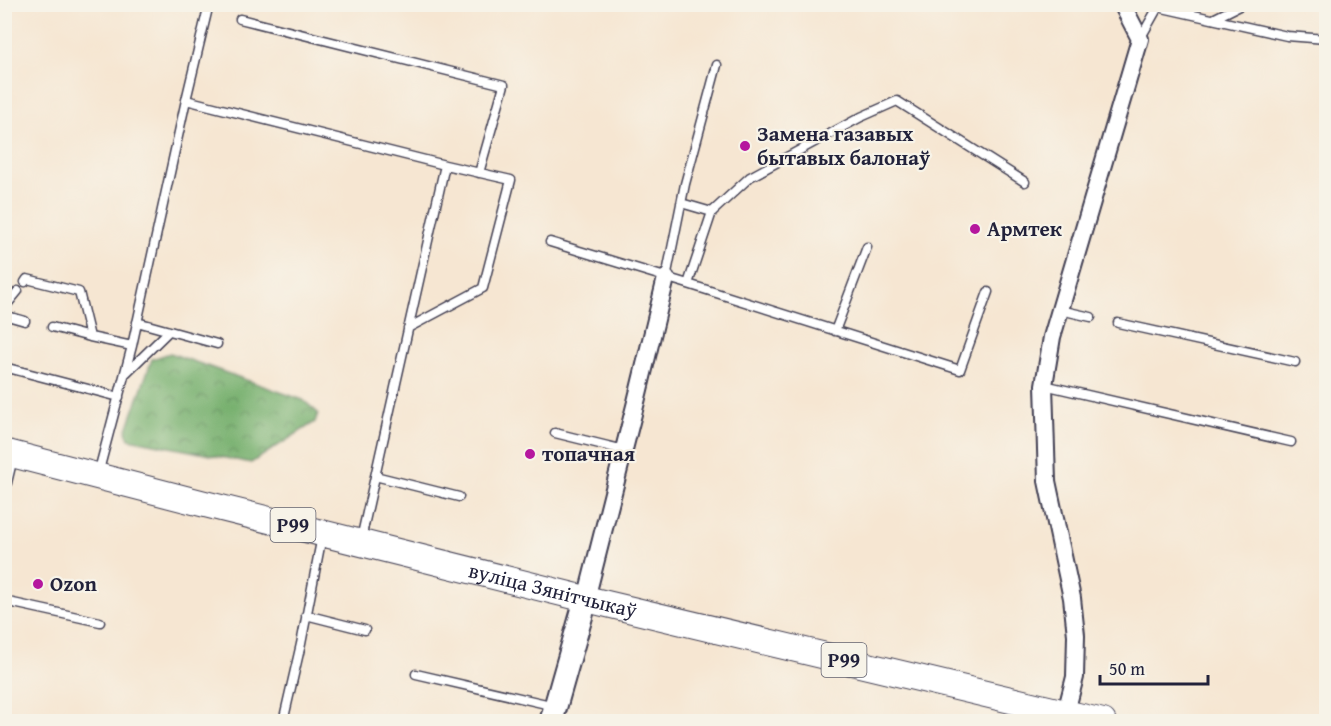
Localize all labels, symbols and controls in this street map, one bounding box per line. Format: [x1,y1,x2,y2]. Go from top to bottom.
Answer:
place label: Замена газавых бытавых балонаў [757,118,930,173]
marker: Замена газавых бытавых балонаў [738,139,752,153]
place label: Армтек [987,213,1063,244]
marker: Армтек [968,222,982,236]
place label: топачная [542,438,635,469]
marker: топачная [523,447,537,461]
road number: Р99 [270,508,316,542]
street label: вуліца Зянітчыкаў [465,554,641,626]
place label: Ozon [50,568,97,599]
marker: Ozon [31,577,45,591]
road number: Р99 [822,643,866,677]
scale bar [1100,648,1208,686]
text: 50 m [1109,655,1145,682]

